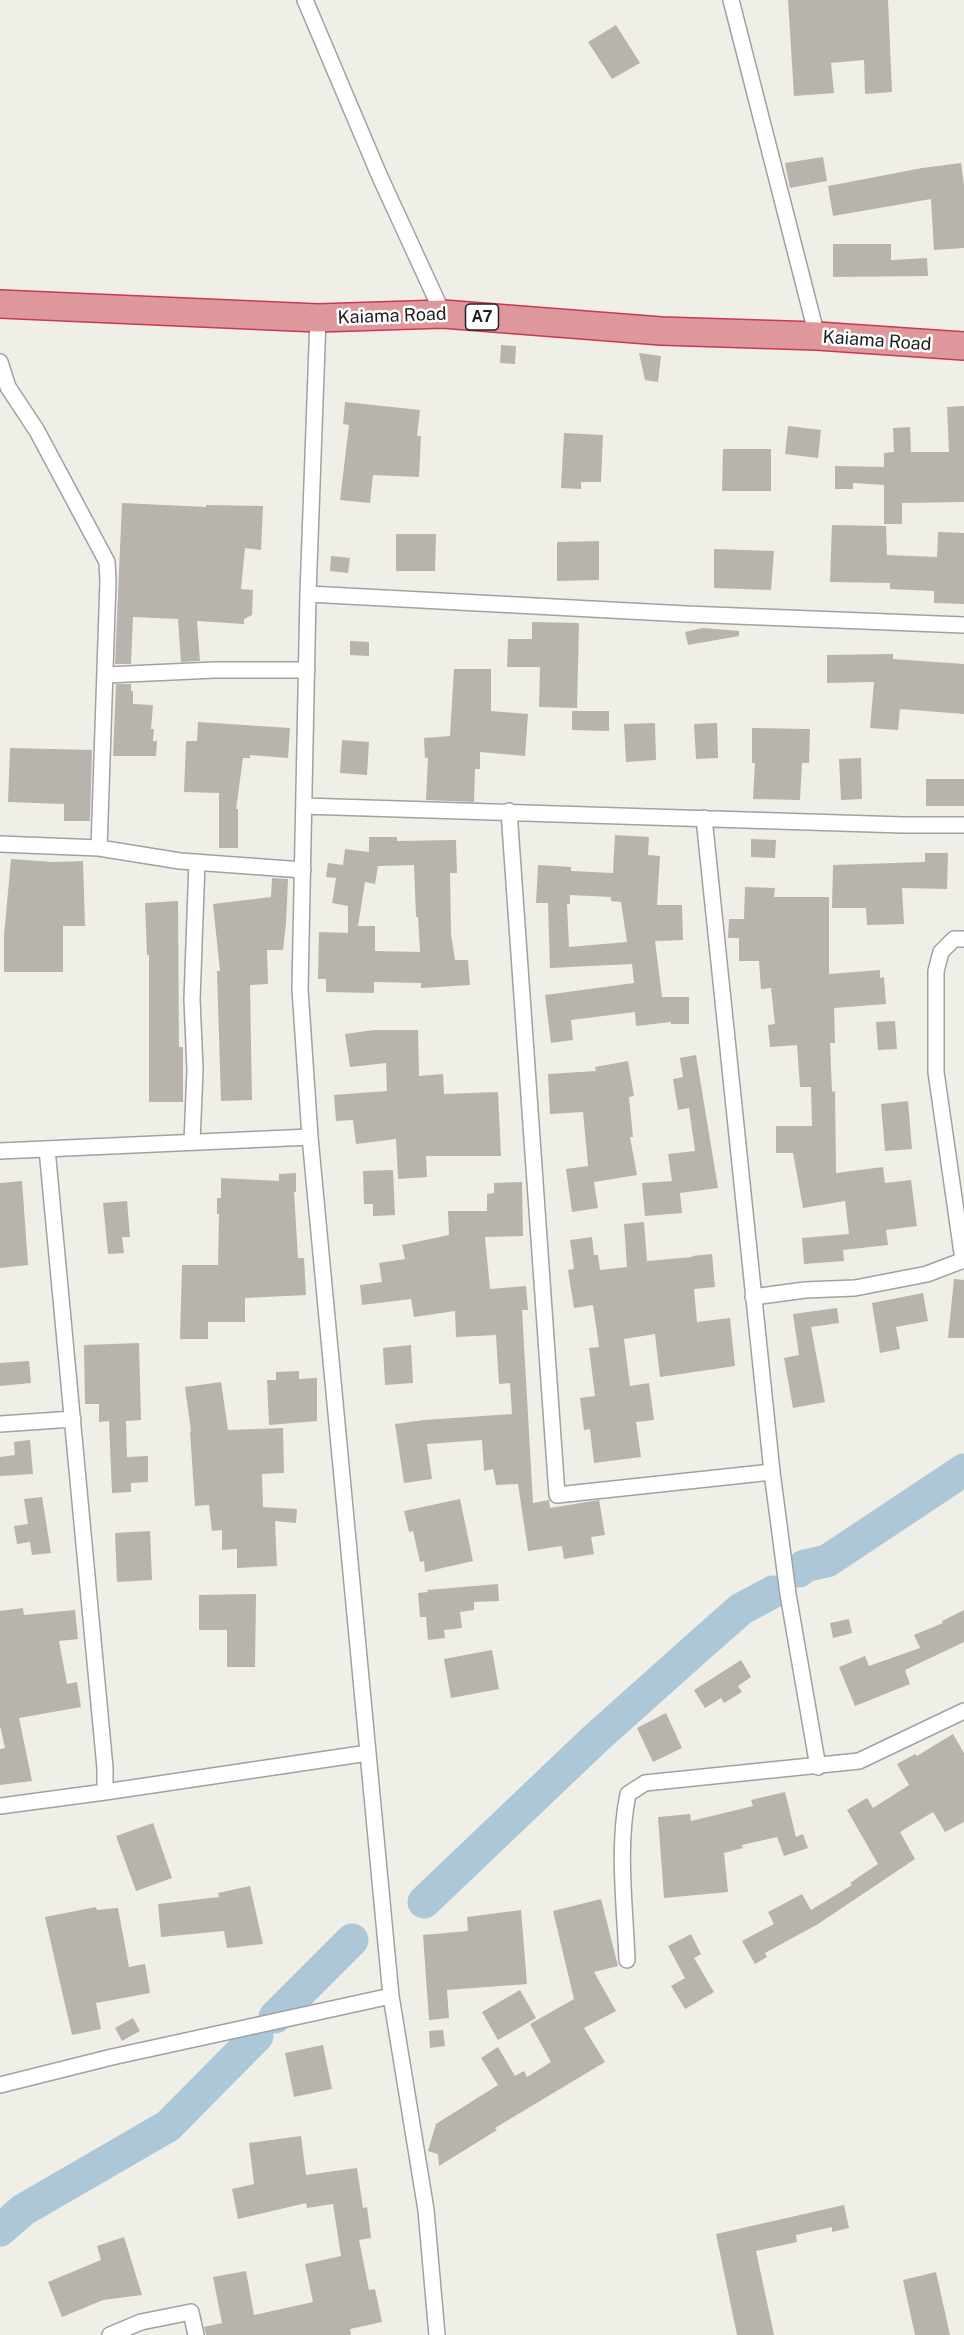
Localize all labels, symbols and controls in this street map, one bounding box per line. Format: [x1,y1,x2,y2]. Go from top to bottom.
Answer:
street label: Kaiama Road [337,303,447,329]
road number: A7 [466,304,498,330]
street label: Kaiama Road [822,326,932,356]

